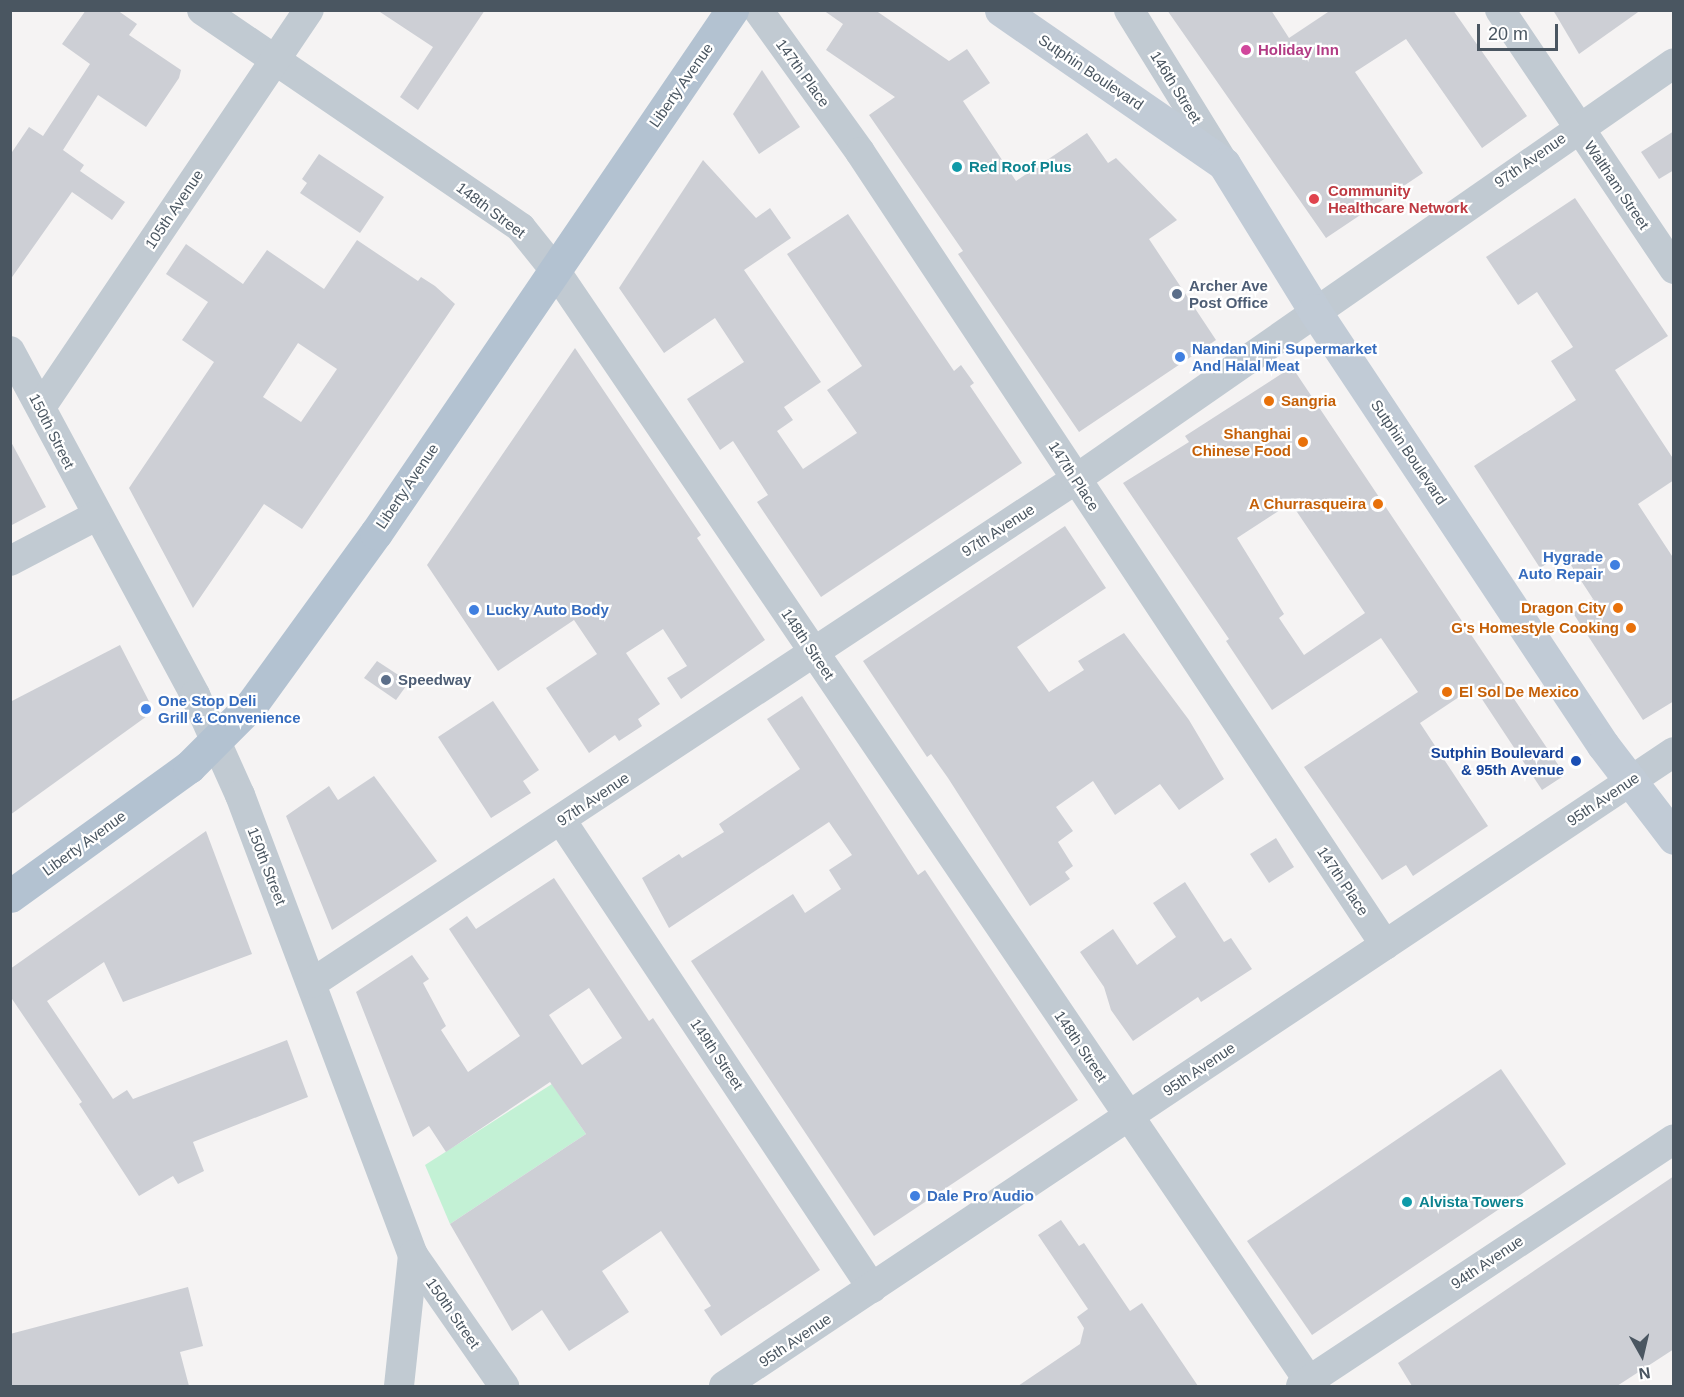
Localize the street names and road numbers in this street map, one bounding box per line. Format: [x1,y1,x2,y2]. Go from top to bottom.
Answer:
street label: Sutphin Boulevard [1035,30,1147,114]
street label: 147th Place [772,36,834,110]
street label: Liberty Avenue [645,39,717,131]
street label: 146th Street [1147,48,1205,126]
street label: 97th Avenue [1490,129,1570,191]
street label: Waltham Street [1581,137,1653,233]
street label: 105th Avenue [141,166,207,252]
street label: 148th Street [453,178,529,242]
street label: 150th Street [25,391,79,471]
street label: Sutphin Boulevard [1367,396,1451,508]
street label: 147th Place [1045,438,1103,514]
street label: Liberty Avenue [372,440,442,532]
street label: 97th Avenue [958,500,1038,560]
street label: 148th Street [778,605,838,683]
street label: 97th Avenue [553,768,633,830]
street label: 95th Avenue [1563,768,1643,830]
street label: Liberty Avenue [38,806,130,880]
street label: 150th Street [244,825,290,907]
street label: 147th Place [1313,843,1373,919]
street label: 148th Street [1051,1007,1111,1085]
street label: 149th Street [687,1015,747,1093]
street label: 95th Avenue [1159,1038,1239,1100]
street label: 94th Avenue [1447,1231,1527,1293]
street label: 150th Street [422,1274,484,1352]
street label: 95th Avenue [755,1309,835,1371]

